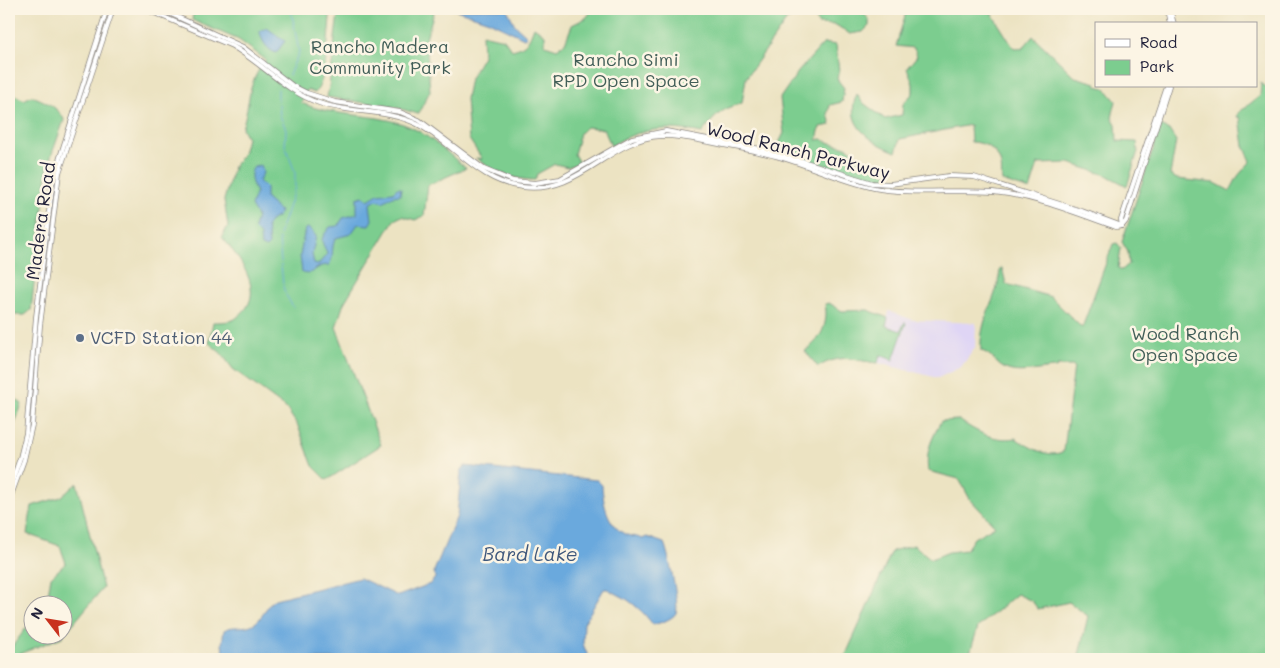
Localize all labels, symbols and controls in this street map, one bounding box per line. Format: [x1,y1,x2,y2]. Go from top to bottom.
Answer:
legend [1095,22,1258,88]
text: Road [1140,32,1177,52]
park label: Rancho Madera Community Park [309,34,451,79]
park label: Rancho Simi RPD Open Space [552,47,700,92]
text: Park [1140,56,1174,76]
street label: Wood Ranch Parkway [704,116,893,185]
street label: Madera Road [20,160,60,281]
park label: Wood Ranch Open Space [1131,321,1239,366]
place label: VCFD Station 44 [90,325,233,349]
marker: VCFD Station 44 [74,332,86,344]
water label: Bard Lake [483,541,577,566]
north arrow [22,596,72,646]
text: N [26,604,47,623]

